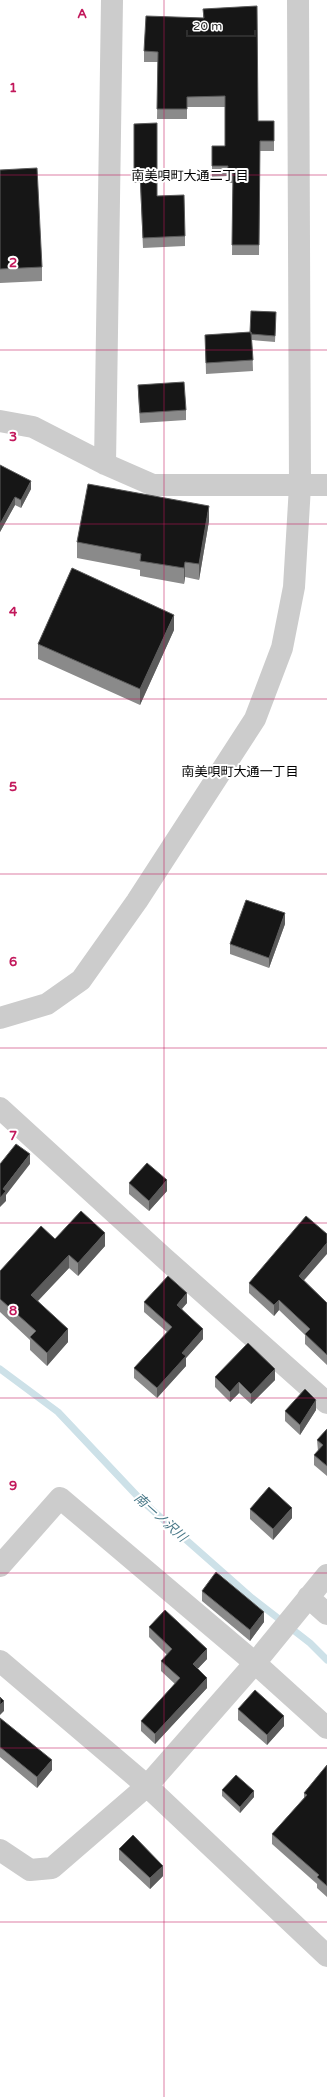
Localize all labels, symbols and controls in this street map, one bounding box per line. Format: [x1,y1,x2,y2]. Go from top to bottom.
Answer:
text: A [77,6,87,22]
scale bar [187,12,255,38]
text: 20 m [193,19,222,33]
text: 1 [9,80,17,96]
district label: 南美唄町大通二丁目 [131,168,249,184]
text: 2 [9,255,17,271]
text: 3 [9,429,17,445]
text: 4 [9,604,18,620]
district label: 南美唄町大通一丁目 [181,764,299,780]
text: 5 [9,779,17,795]
text: 6 [9,954,17,970]
text: 7 [9,1128,17,1144]
text: 8 [9,1303,17,1319]
text: 9 [9,1478,17,1494]
water label: 南一ノ沢川 [131,1490,191,1547]

